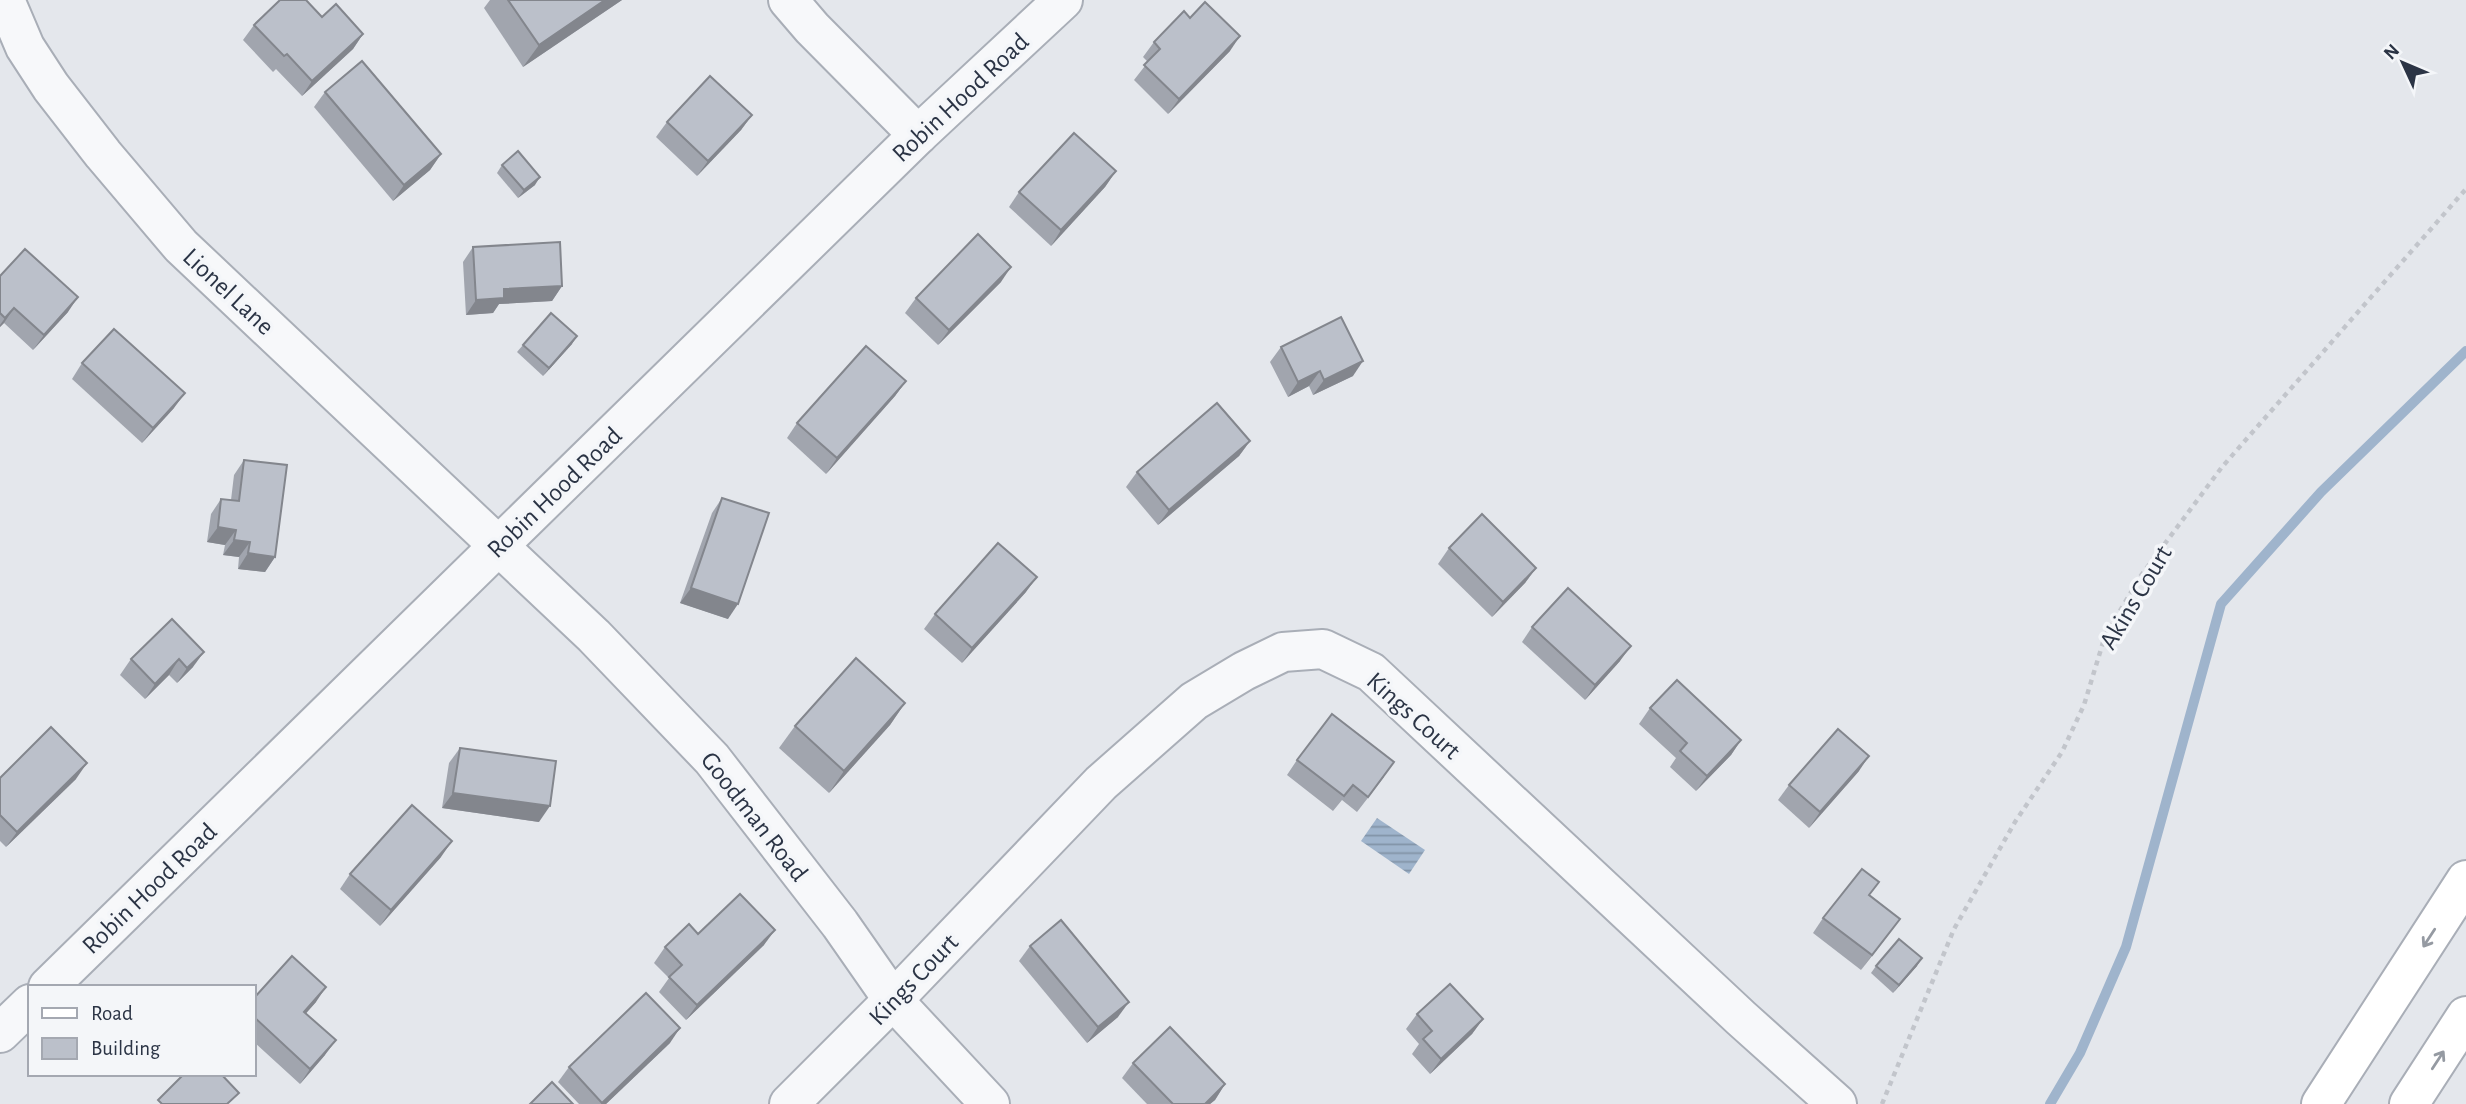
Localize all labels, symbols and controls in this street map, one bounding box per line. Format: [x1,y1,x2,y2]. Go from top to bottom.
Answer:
street label: Robin Hood Road [887,28,1034,167]
north arrow [2368,28,2438,98]
text: N [2380,41,2403,64]
street label: Lionel Lane [178,243,279,340]
street label: Robin Hood Road [482,422,627,563]
street label: Akins Court [2095,541,2177,654]
street label: Kings Court [1362,667,1465,764]
street label: Goodman Road [696,747,812,886]
street label: Robin Hood Road [77,818,222,959]
one-way arrow [2422,927,2436,947]
street label: Kings Court [864,929,963,1030]
legend [28,985,256,1076]
text: Road [91,1003,133,1024]
text: Building [91,1038,161,1059]
one-way arrow [2430,1051,2445,1070]

